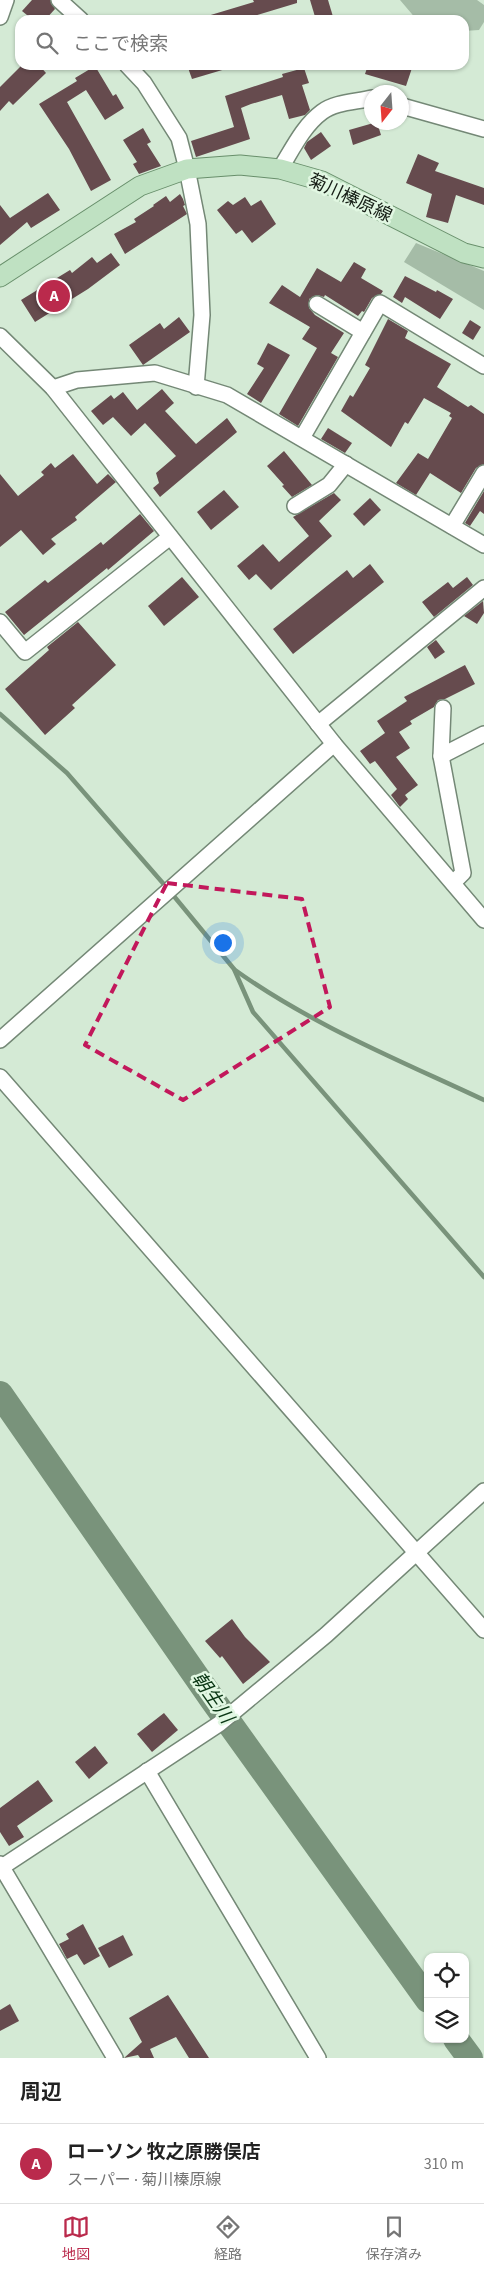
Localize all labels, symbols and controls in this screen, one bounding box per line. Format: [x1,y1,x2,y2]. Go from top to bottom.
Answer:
search box [15,15,469,70]
icon: search [33,29,61,57]
text: ここで検索 [73,31,168,58]
north arrow [364,85,409,130]
street label: 菊川榛原線 [304,168,396,228]
pin: A [38,277,70,315]
your location [210,930,236,956]
water label: 朝生川 [185,1667,241,1731]
map controls [424,1953,469,2043]
button: locate [424,1953,469,1998]
button: layers [424,1998,469,2043]
text: 周辺 [20,2077,62,2107]
text: ローソン 牧之原勝俣店 [67,2139,261,2166]
text: A [31,2153,41,2175]
text: 310 m [424,2153,464,2175]
text: スーパー · 菊川榛原線 [67,2169,221,2191]
tab: 地図 [62,2213,90,2265]
tab: 経路 [214,2213,242,2265]
tab: 保存済み [366,2213,422,2265]

